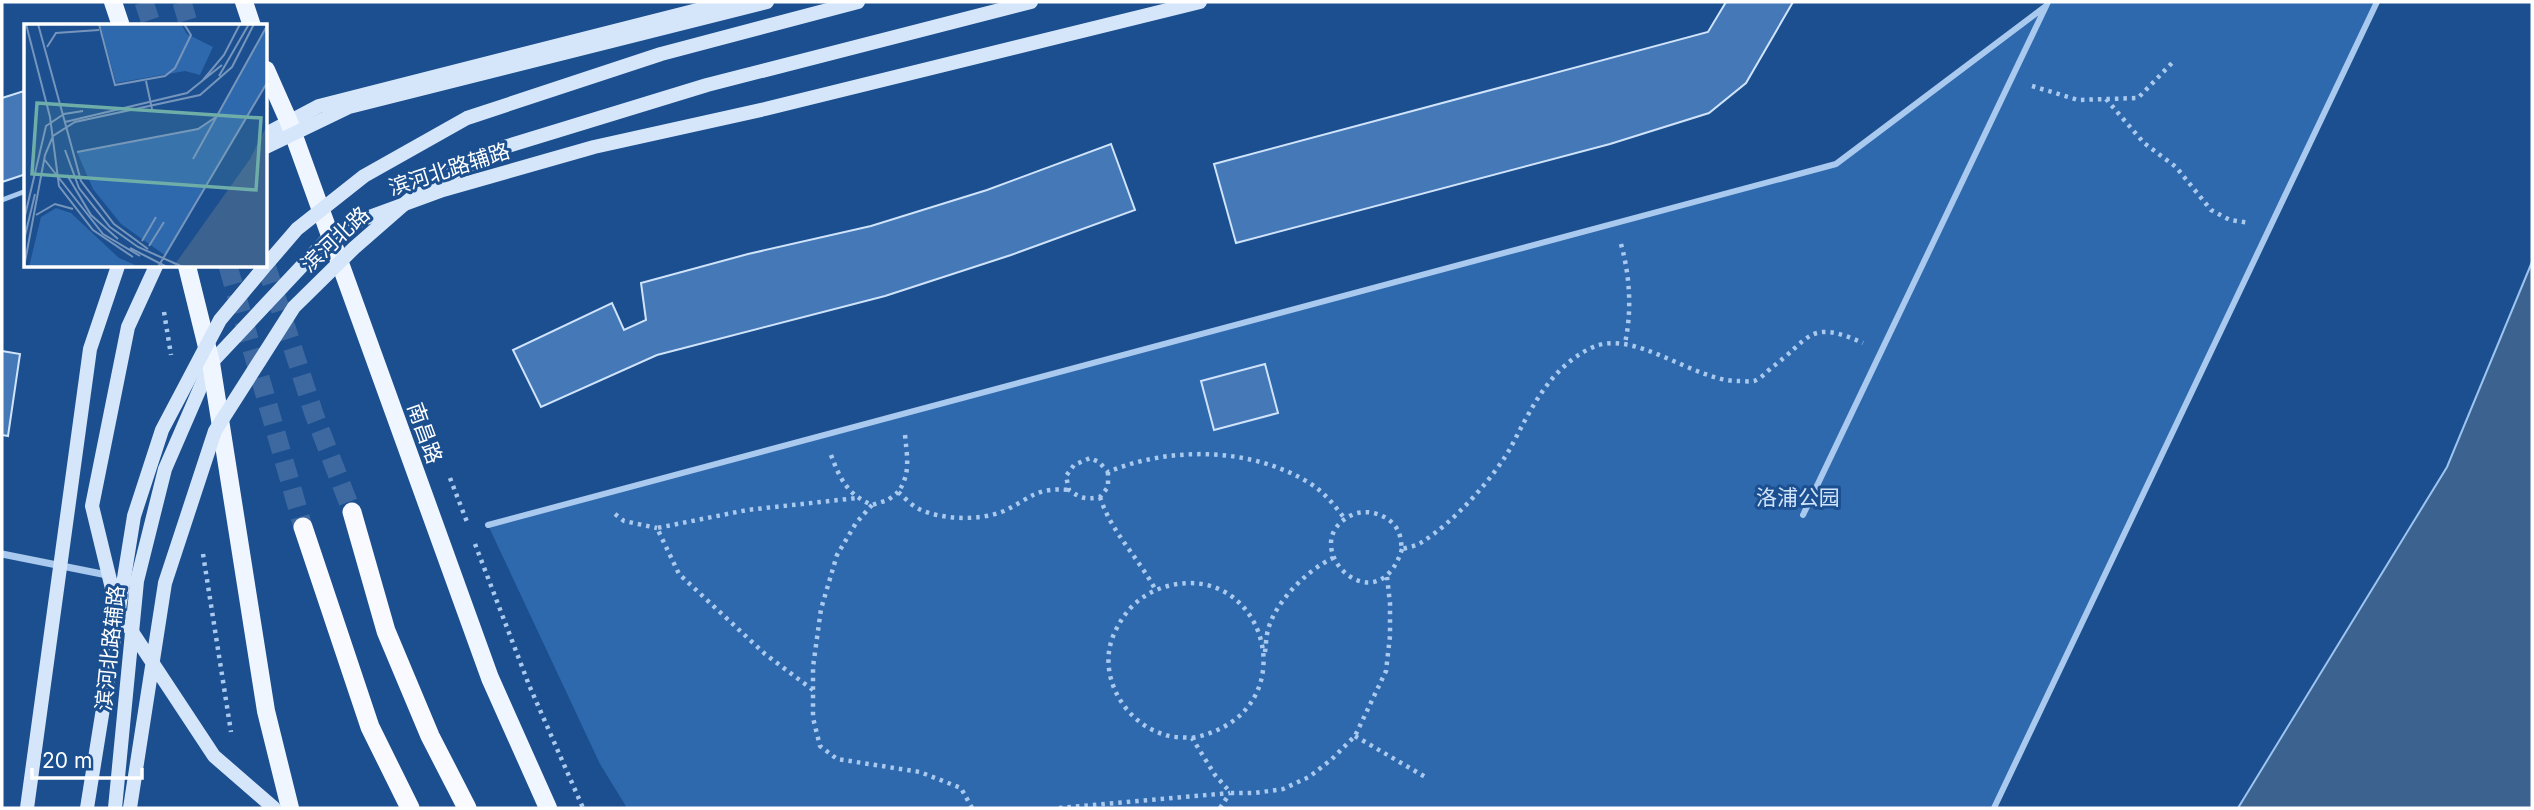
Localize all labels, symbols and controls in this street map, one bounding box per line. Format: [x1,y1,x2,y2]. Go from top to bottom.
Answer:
inset map [24,24,268,268]
street label: 滨河北路辅路 [385,138,513,200]
street label: 滨河北路 [296,201,374,277]
street label: 南昌路 [402,399,448,467]
park label: 洛浦公园 [1756,485,1840,510]
street label: 滨河北路辅路 [91,584,129,712]
scale bar [32,736,142,780]
text: 20 m [42,748,92,773]

